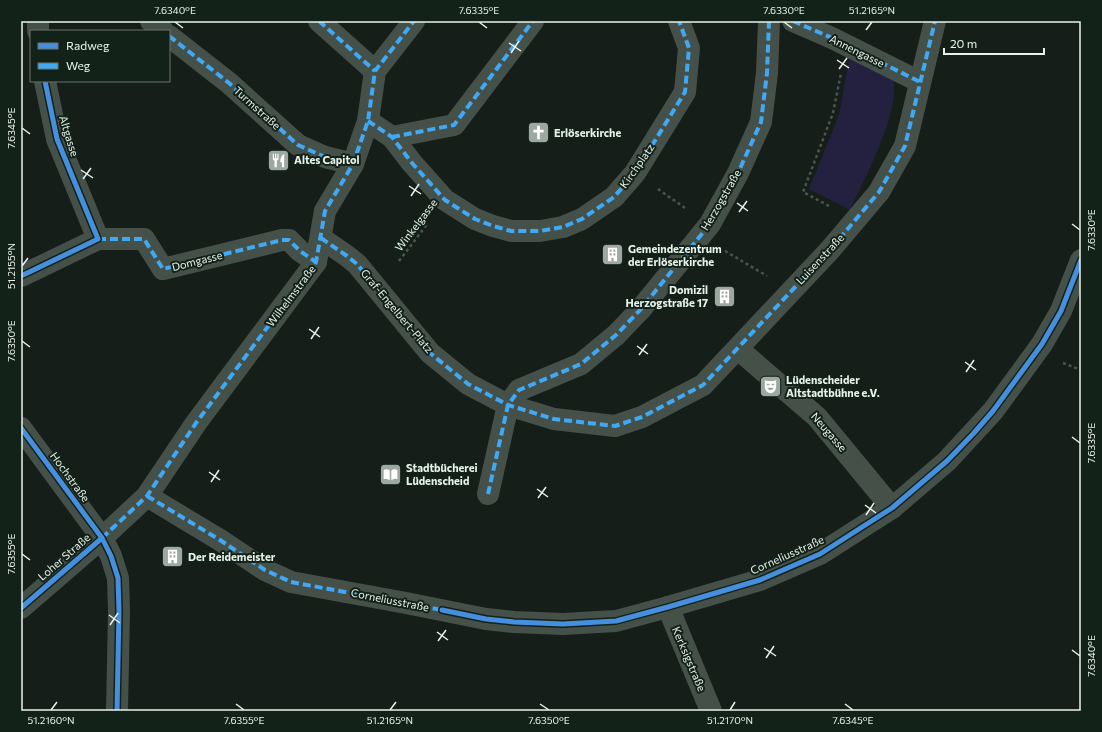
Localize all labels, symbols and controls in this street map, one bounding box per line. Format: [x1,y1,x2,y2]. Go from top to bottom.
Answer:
text: 7.6340°E [154,4,196,16]
text: 7.6335°E [459,4,499,16]
text: 7.6330°E [763,4,805,16]
text: 51.2165°N [849,4,895,16]
legend [30,30,170,82]
scale bar [944,30,1044,56]
street label: Annengasse [828,32,887,70]
text: 20 m [950,36,977,50]
text: Radweg [66,38,110,52]
text: Weg [66,58,91,72]
street label: Turmstraße [231,83,283,132]
text: 7.6345°E [5,107,17,148]
street label: Altgasse [57,114,82,158]
church icon: Erlöserkirche [525,120,551,146]
place label: Erlöserkirche [554,126,621,139]
street label: Kirchplatz [617,141,657,190]
restaurant icon: Altes Capitol [265,147,291,173]
place label: Altes Capitol [294,153,360,166]
street label: Herzogstraße [698,167,743,233]
street label: Winkelgasse [392,196,440,253]
text: 7.6330°E [1085,209,1097,251]
street label: Luisenstraße [793,231,846,287]
building icon: Gemeindezentrum der Erlöserkirche [600,242,626,268]
place label: Gemeindezentrum der Erlöserkirche [628,242,722,268]
text: 51.2155°N [5,243,17,289]
street label: Domgasse [170,248,224,273]
street label: Wilhelmstraße [263,262,318,329]
street label: Graf-Engelbert-Platz [359,266,437,356]
place label: Domizil Herzogstraße 17 [626,283,708,309]
building icon: Domizil Herzogstraße 17 [711,283,737,309]
text: 7.6350°E [5,320,17,362]
theatre icon: Lüdenscheider Altstadtbühne e.V. [758,373,784,399]
place label: Lüdenscheider Altstadtbühne e.V. [786,373,880,399]
street label: Neugasse [809,409,850,454]
text: 7.6335°E [1085,423,1097,463]
street label: Hochstraße [48,449,93,504]
library icon: Stadtbücherei Lüdenscheid [377,461,403,487]
place label: Stadtbücherei Lüdenscheid [406,461,478,487]
street label: Loher Straße [35,530,93,583]
street label: Corneliusstraße [748,532,826,577]
text: 7.6355°E [5,534,17,574]
building icon: Der Reidemeister [160,544,186,570]
place label: Der Reidemeister [188,550,276,563]
street label: Corneliusstraße [350,586,430,613]
street label: Kerksigstraße [670,625,709,693]
text: 7.6340°E [1085,635,1097,677]
text: 51.2160°N [27,714,75,726]
text: 7.6355°E [224,714,264,726]
text: 51.2165°N [367,714,413,726]
text: 7.6350°E [528,714,570,726]
text: 51.2170°N [707,714,753,726]
text: 7.6345°E [833,714,874,726]

